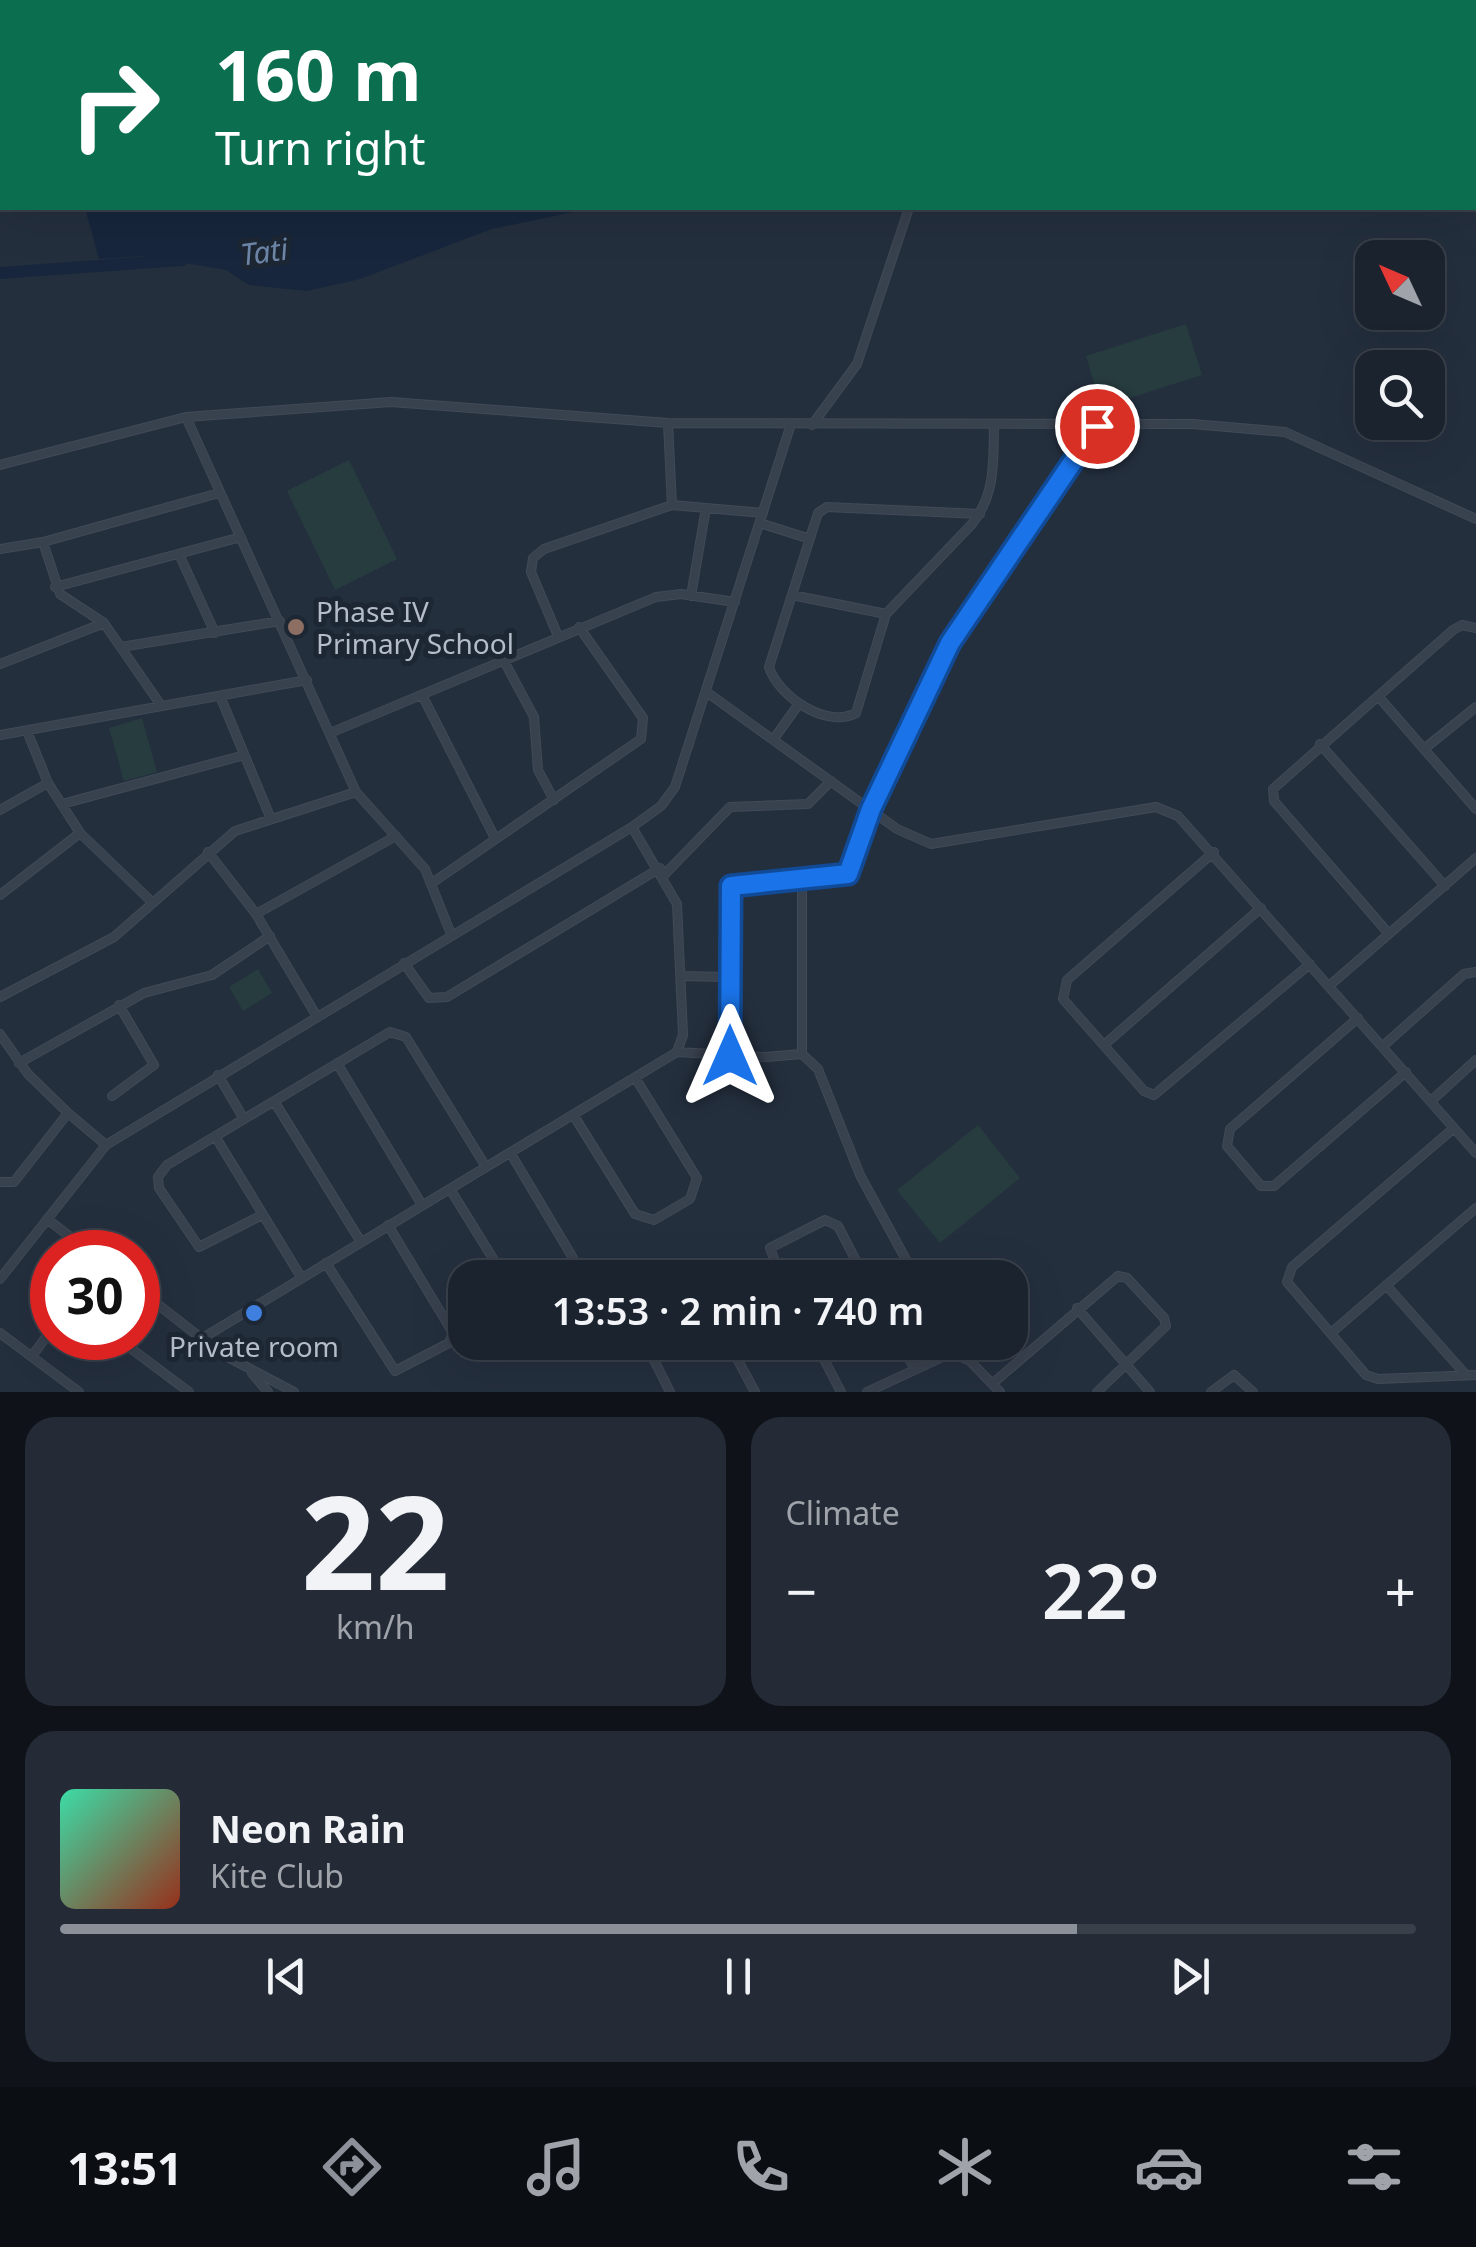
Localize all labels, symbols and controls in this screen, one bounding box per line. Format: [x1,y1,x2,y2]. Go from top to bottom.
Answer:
text: 160 m [215,26,422,122]
icon: right [50,40,180,170]
text: Turn right [215,117,426,178]
water label: Tati [238,227,292,275]
north arrow [1355,240,1445,330]
map controls [1355,240,1445,440]
button: search [1355,350,1445,440]
pin [1055,384,1140,469]
icon: arrive [1070,399,1125,454]
place label: Phase IV Primary School [316,592,514,662]
marker: Phase IV Primary School [285,616,307,638]
position arrow [678,1004,782,1108]
speed limit sign: 30 [30,1230,160,1360]
text: 13:53 · 2 min · 740 m [552,1284,924,1336]
marker: Private room [243,1302,265,1324]
place label: Private room [169,1327,339,1365]
text: 22 [301,1451,450,1628]
text: Climate [786,1491,900,1534]
text: 22° [1042,1539,1160,1641]
text: − [786,1553,817,1628]
text: + [1385,1553,1416,1628]
text: km/h [336,1605,415,1648]
text: Neon Rain [210,1802,406,1854]
text: Kite Club [210,1854,344,1897]
icon: previous [259,1949,314,2004]
icon: pause [711,1949,766,2004]
icon: next [1163,1949,1218,2004]
icon: directions [317,2132,387,2202]
icon: music [521,2132,591,2202]
icon: phone [726,2132,796,2202]
icon: climate [930,2132,1000,2202]
icon: car [1134,2132,1204,2202]
icon: filters [1339,2132,1409,2202]
text: 13:51 [67,2137,183,2198]

